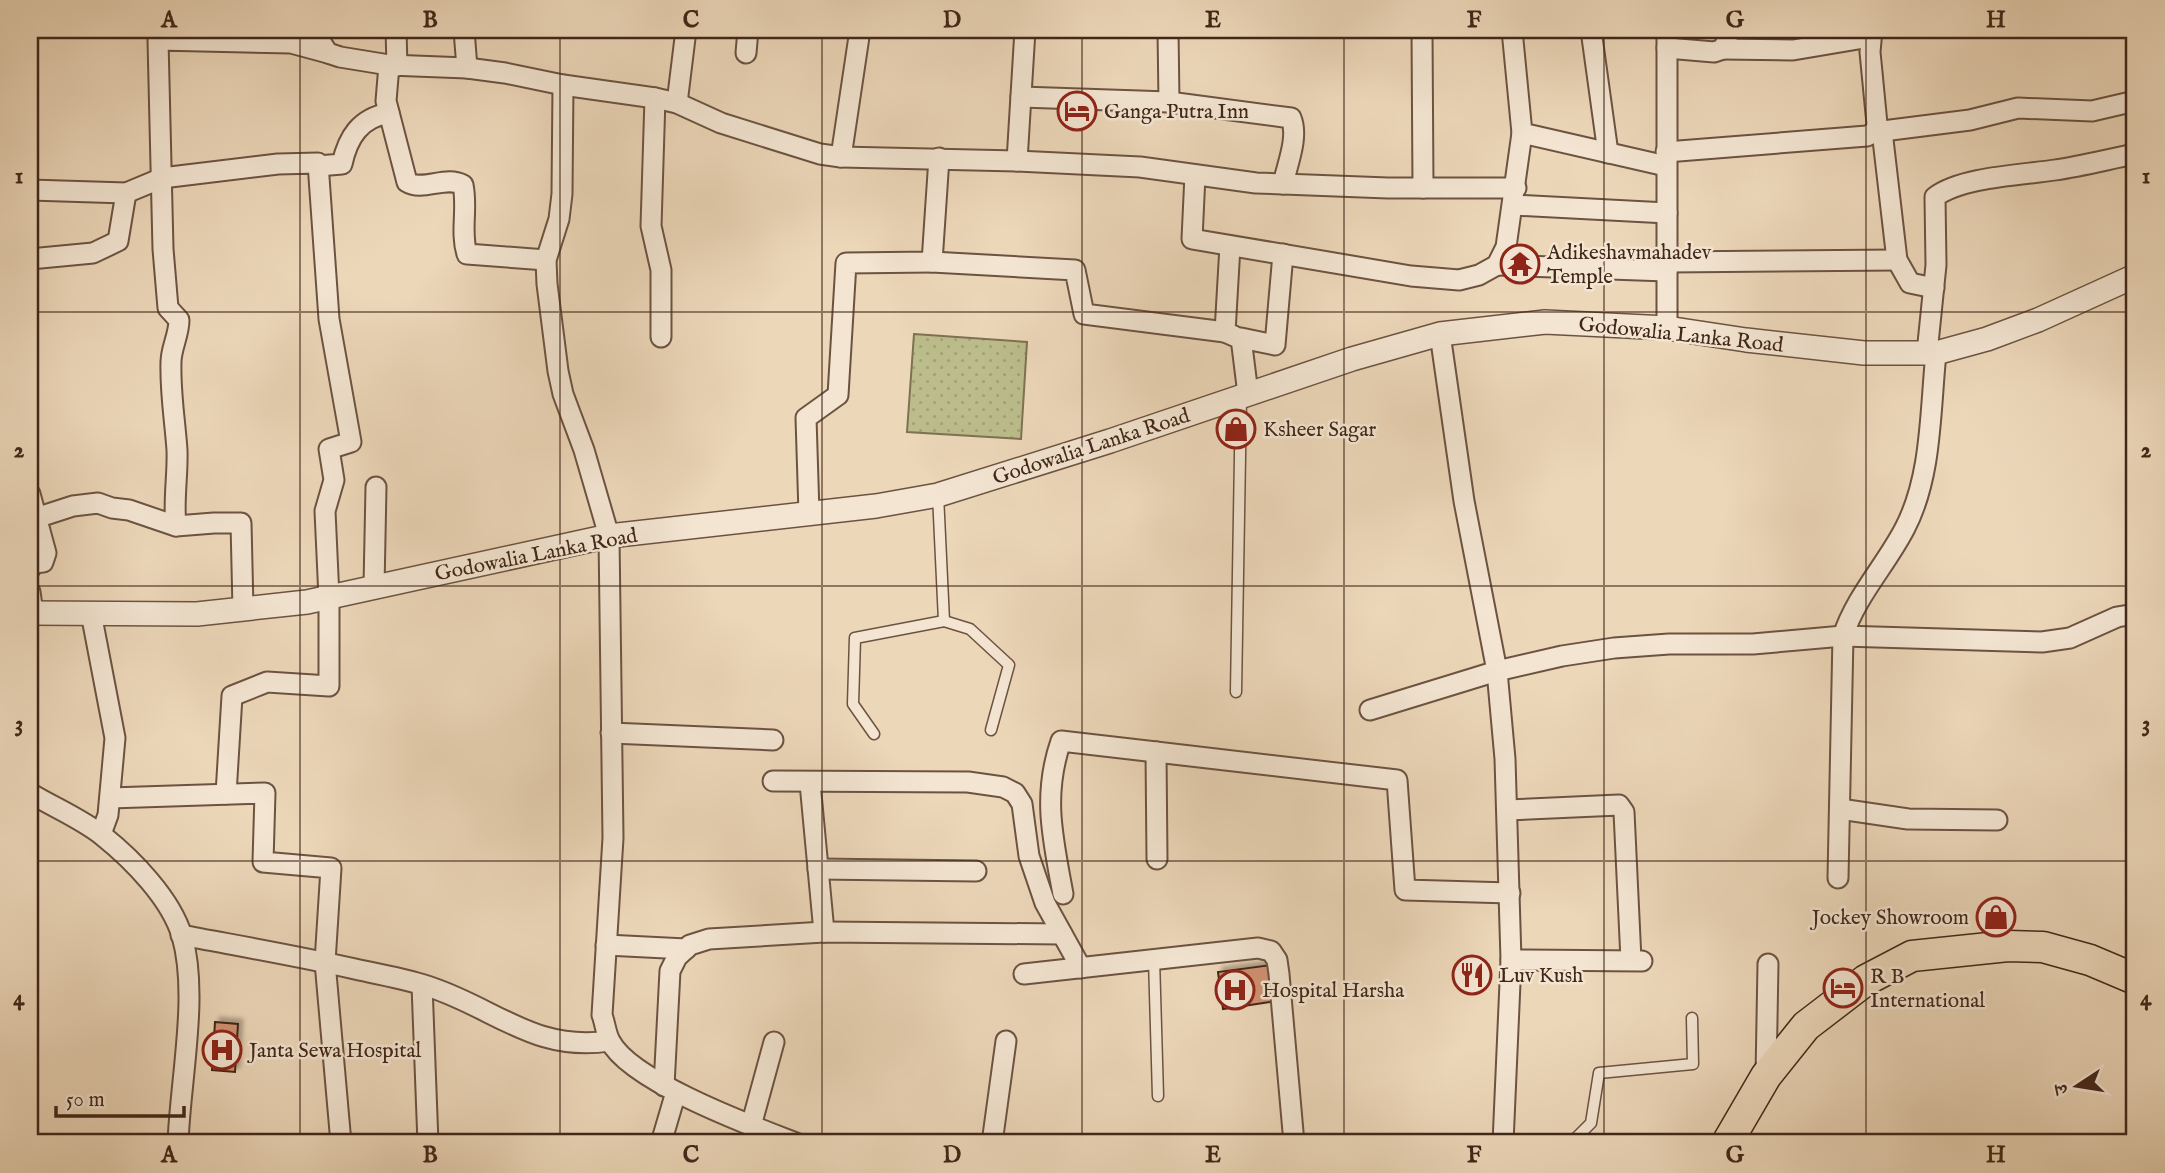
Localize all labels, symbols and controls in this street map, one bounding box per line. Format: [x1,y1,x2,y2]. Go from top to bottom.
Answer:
text: A [160,6,178,35]
text: B [422,6,438,35]
text: C [683,6,700,35]
text: D [943,6,961,35]
text: E [1205,6,1221,35]
text: F [1467,6,1482,35]
text: G [1726,6,1745,35]
text: H [1986,6,2006,35]
hotel icon: Ganga Putra Inn [1056,90,1098,132]
place label: Ganga Putra Inn [1104,99,1249,126]
text: 1 [15,162,23,191]
text: 1 [2142,162,2150,191]
place label: Adikeshavmahadev Temple [1546,240,1712,291]
temple icon: Adikeshavmahadev Temple [1499,243,1541,285]
street label: Godowalia Lanka Road [1577,311,1785,360]
street label: Godowalia Lanka Road [989,403,1194,492]
shop icon: Ksheer Sagar [1215,408,1257,450]
place label: Ksheer Sagar [1263,417,1377,444]
text: 2 [14,436,25,465]
text: 2 [2141,436,2152,465]
street label: Godowalia Lanka Road [433,522,641,588]
text: 3 [15,710,23,739]
text: 3 [2142,710,2150,739]
shop icon: Jockey Showroom [1975,896,2017,938]
place label: Jockey Showroom [1810,905,1969,932]
restaurant icon: Luv Kush [1451,954,1493,996]
place label: Luv Kush [1499,963,1583,990]
place label: R B International [1870,964,1985,1015]
hotel icon: R B International [1822,967,1864,1009]
hospital icon: Hospital Harsha [1214,969,1256,1011]
place label: Hospital Harsha [1262,978,1405,1005]
text: 4 [13,984,25,1013]
text: 4 [2140,984,2152,1013]
hospital icon: Janta Sewa Hospital [201,1029,243,1071]
place label: Janta Sewa Hospital [247,1038,421,1065]
north arrow [2042,1050,2112,1120]
scale bar [56,1075,184,1119]
text: उ [2049,1081,2075,1098]
text: 50 m [66,1087,105,1114]
text: A [160,1141,178,1170]
text: B [422,1141,438,1170]
text: C [683,1141,700,1170]
text: D [943,1141,961,1170]
text: E [1205,1141,1221,1170]
text: F [1467,1141,1482,1170]
text: G [1726,1141,1745,1170]
text: H [1986,1141,2006,1170]

